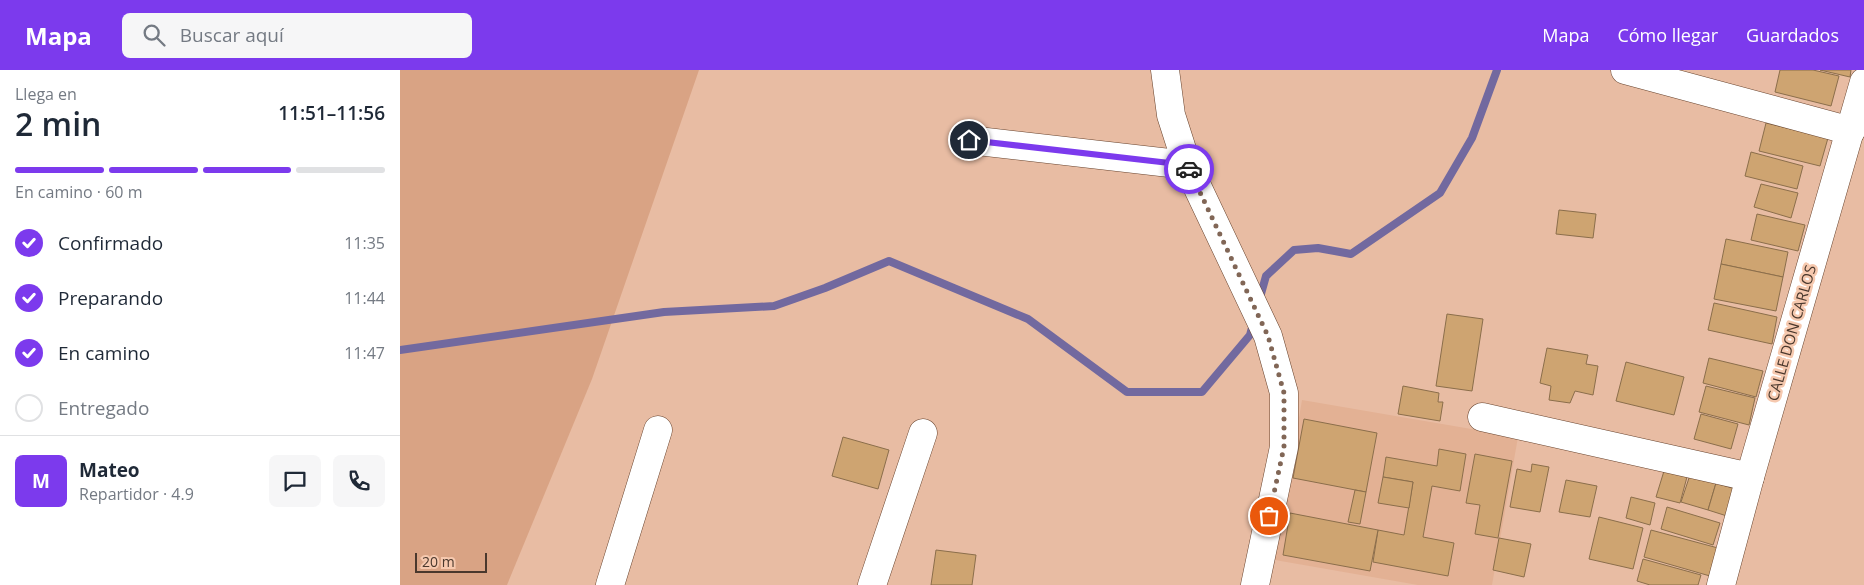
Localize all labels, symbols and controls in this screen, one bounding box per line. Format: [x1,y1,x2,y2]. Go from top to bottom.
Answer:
search box [122,13,472,58]
text: Mapa [25,19,92,52]
icon: search [140,21,168,49]
text: Buscar aquí [180,22,284,48]
text: Mapa [1542,23,1589,47]
text: Cómo llegar [1617,23,1718,47]
text: Guardados [1746,23,1839,47]
text: Llega en [15,83,77,105]
text: 11:51–11:56 [278,100,385,126]
text: 2 min [15,102,101,145]
pin [948,119,990,161]
icon: home [955,126,983,154]
courier [1164,144,1214,194]
icon: car [1175,155,1203,183]
text: En camino · 60 m [15,181,142,203]
icon: check [15,229,43,257]
text: Confirmado [58,230,163,256]
text: 11:35 [344,232,385,254]
street label: CALLE DON CARLOS [1762,262,1820,403]
icon: check [15,284,43,312]
text: Preparando [58,285,163,311]
text: 11:44 [344,287,385,309]
icon: check [15,339,43,367]
text: En camino [58,340,150,366]
text: 11:47 [344,342,385,364]
text: Entregado [58,395,149,421]
button: chat [269,455,321,507]
button: phone [333,455,385,507]
text: Mateo [79,457,140,483]
text: M [32,468,50,494]
text: Repartidor · 4.9 [79,483,194,505]
pin [1248,495,1290,537]
icon: bag [1255,502,1283,530]
scale bar [415,550,488,573]
text: 20 m [422,552,455,571]

